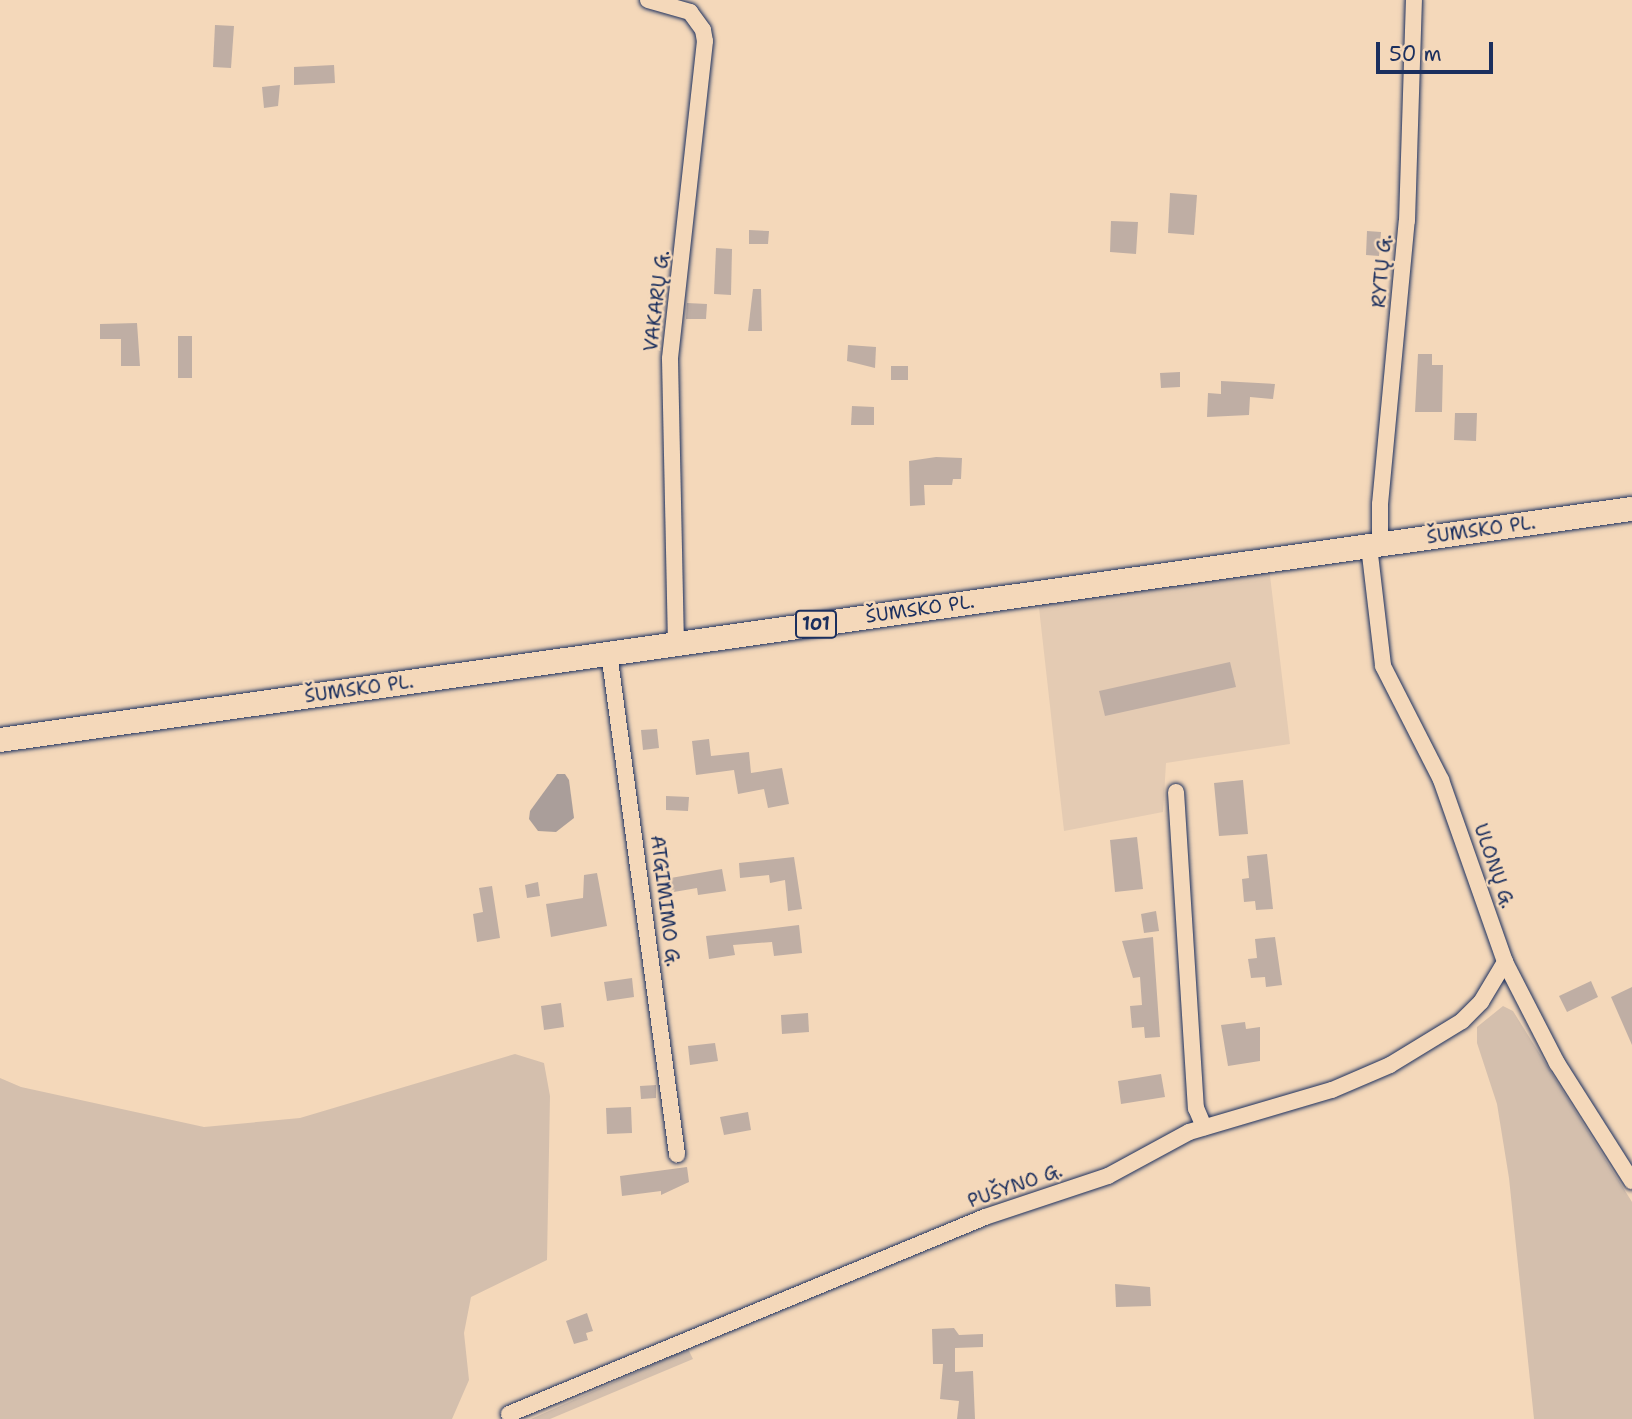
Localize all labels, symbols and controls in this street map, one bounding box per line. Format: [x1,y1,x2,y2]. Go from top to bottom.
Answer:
scale bar [1380,28,1497,72]
text: 50 m [1389,40,1442,68]
street label: RYTŲ G. [1367,233,1397,309]
street label: VAKARŲ G. [639,249,675,353]
street label: ŠUMSKO PL. [1425,511,1537,549]
street label: ŠUMSKO PL. [864,590,976,628]
road number: 101 [795,610,837,638]
street label: ŠUMSKO PL. [303,670,415,708]
street label: ULONŲ G. [1469,821,1519,911]
street label: ATGIMIMO G. [646,834,684,968]
street label: PUŠYNO G. [965,1159,1065,1213]

